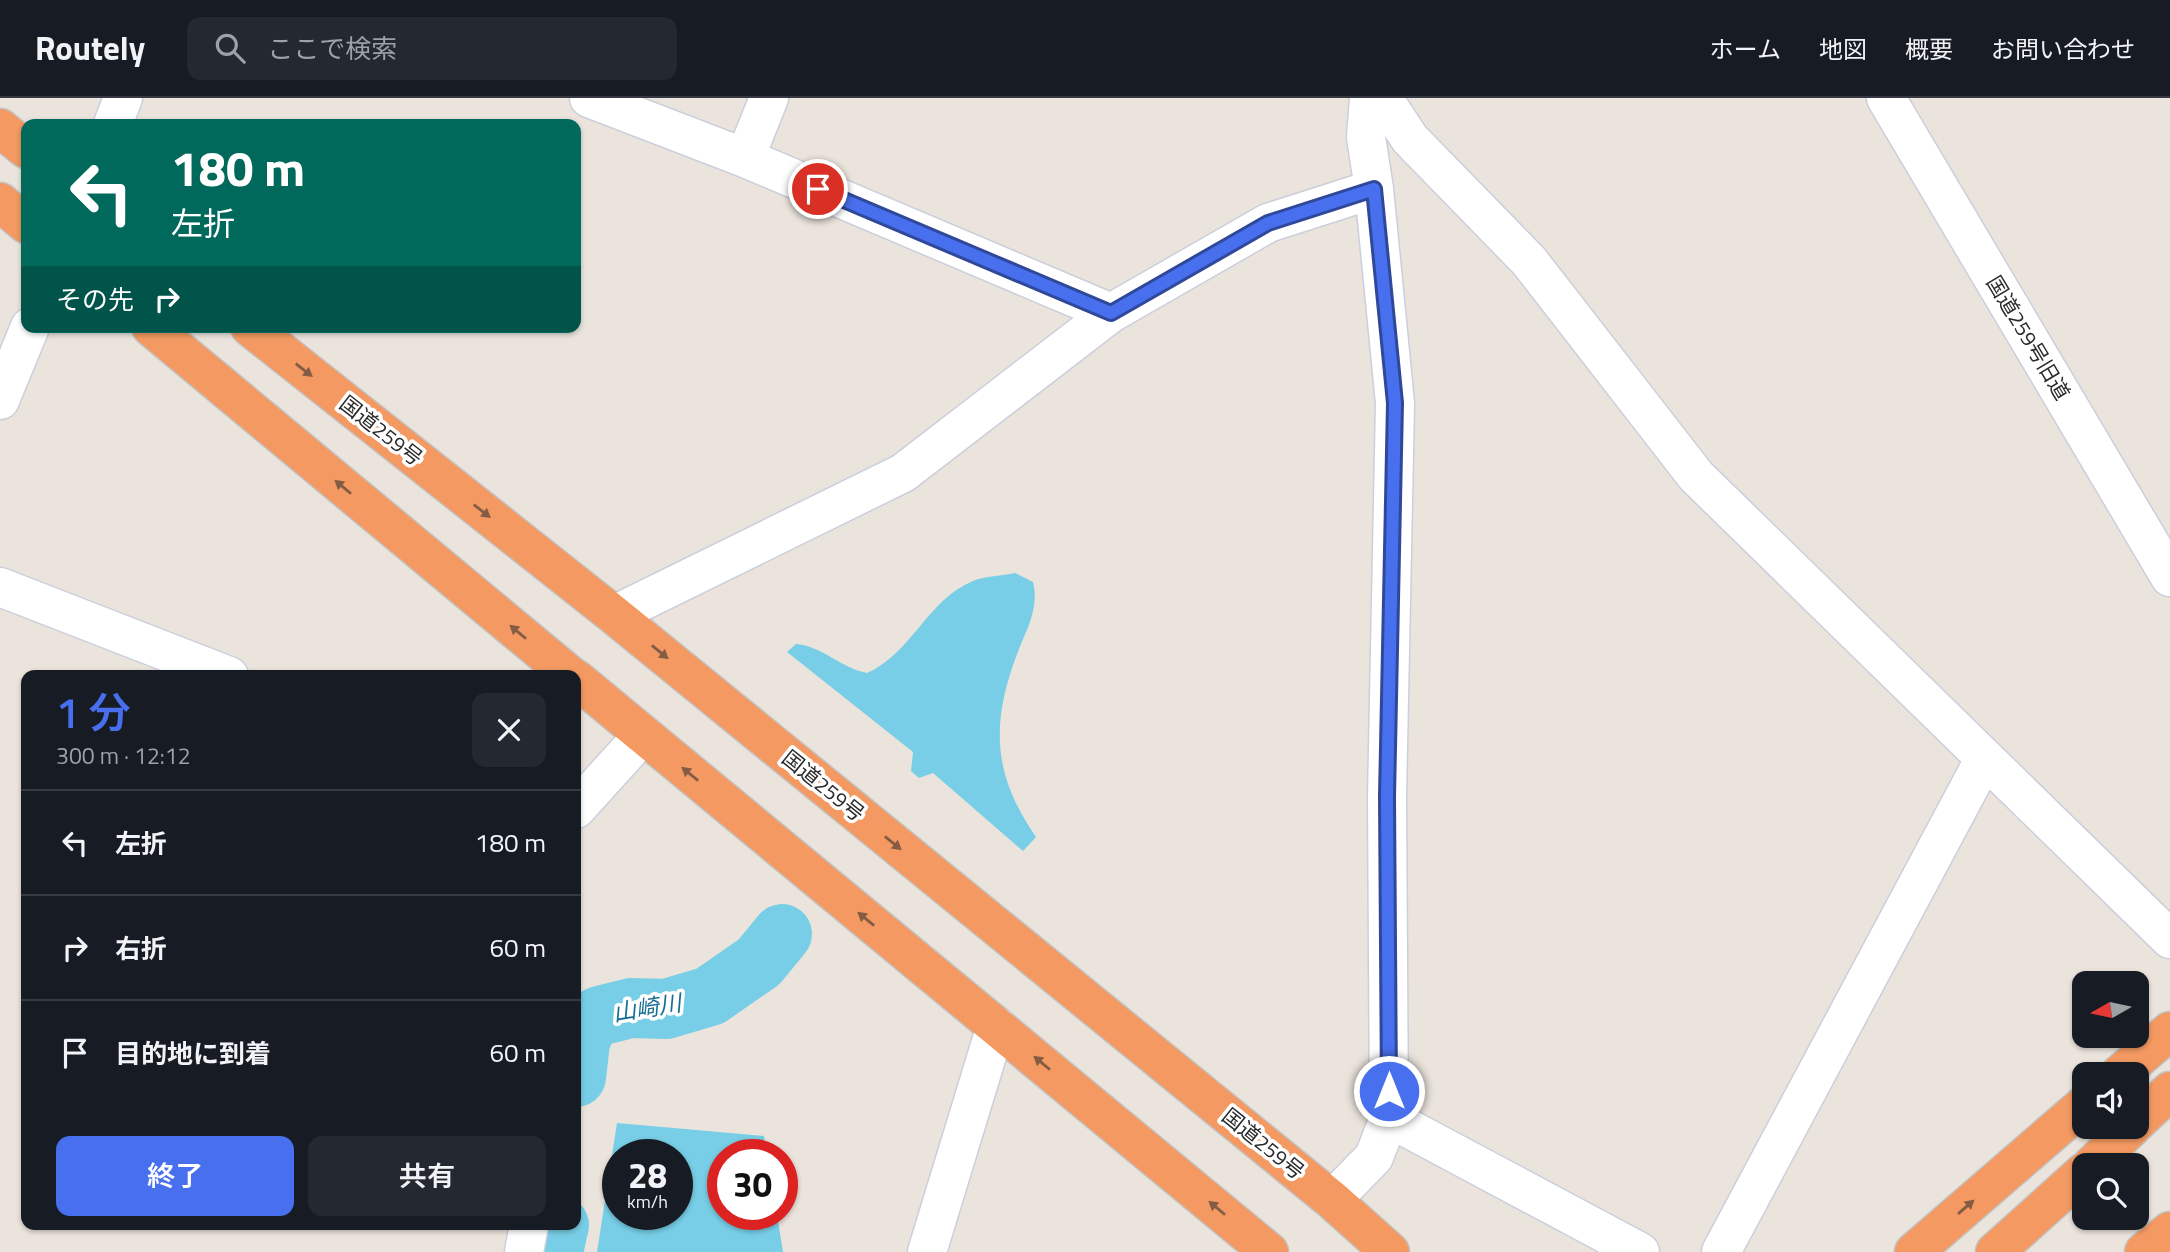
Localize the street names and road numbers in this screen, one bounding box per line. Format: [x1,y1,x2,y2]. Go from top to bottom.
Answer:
street label: 国道259号旧道 [1979,269,2079,406]
street label: 国道259号 [333,387,430,473]
street label: 国道259号 [775,742,872,829]
street label: 国道259号 [1215,1100,1312,1187]

